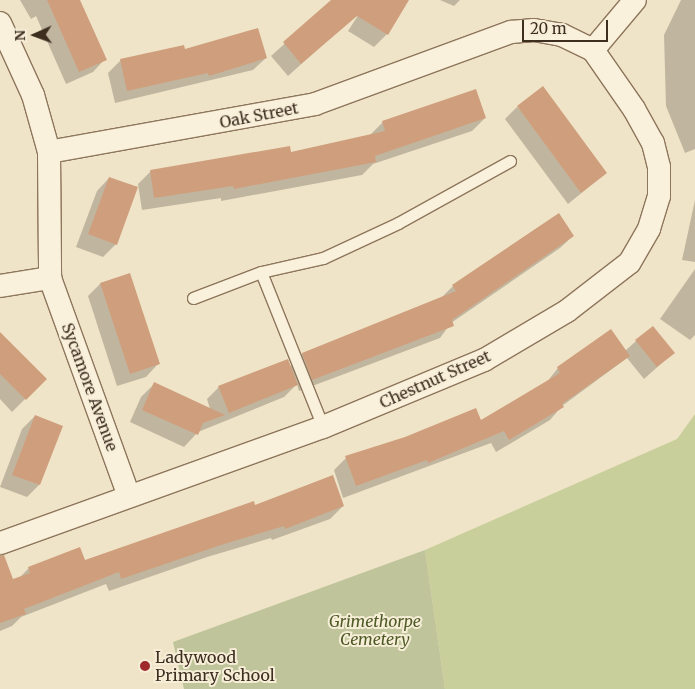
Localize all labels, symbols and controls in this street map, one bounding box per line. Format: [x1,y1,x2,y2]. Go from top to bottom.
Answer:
north arrow [10,10,60,60]
scale bar [525,10,611,42]
text: 20 m [530,19,567,38]
text: N [11,30,29,41]
street label: Oak Street [218,98,300,132]
street label: Sycamore Avenue [58,320,122,454]
street label: Chestnut Street [376,346,494,412]
park label: Grimethorpe Cemetery [329,611,421,649]
place label: Ladywood Primary School [155,647,275,685]
marker: Ladywood Primary School [139,660,151,672]

